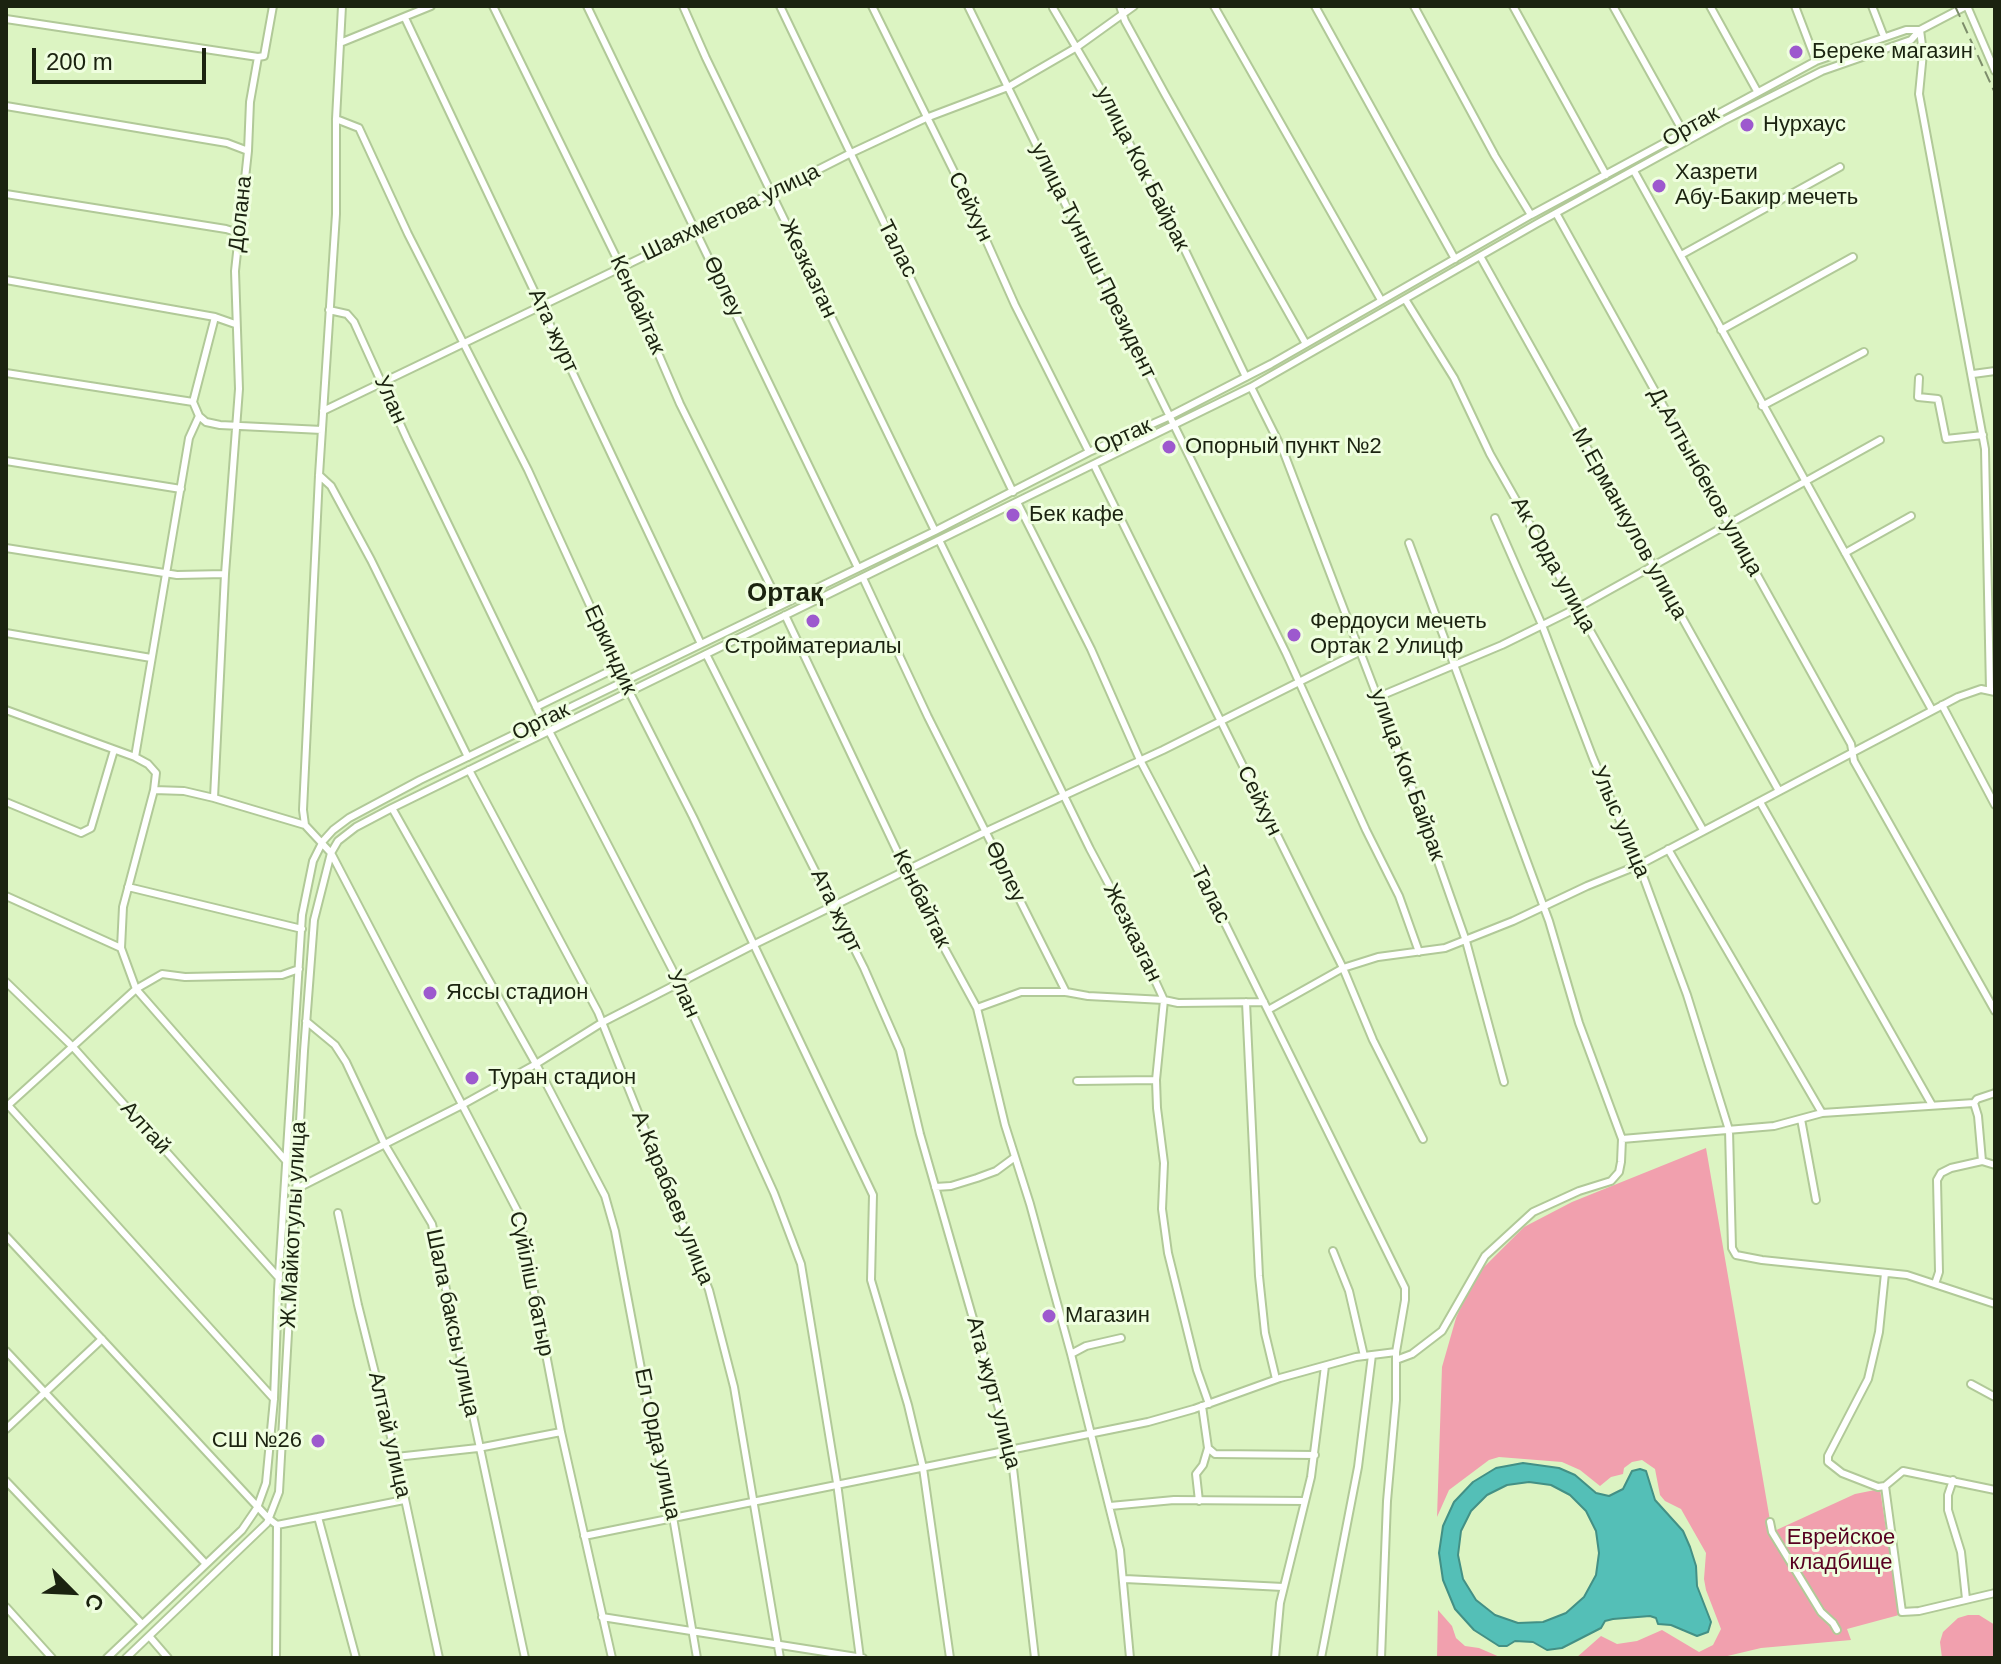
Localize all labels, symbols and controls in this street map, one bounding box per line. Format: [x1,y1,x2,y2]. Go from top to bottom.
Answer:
scale bar [36,32,210,82]
place label: Береке магазин [1812,39,1973,65]
marker: Береке магазин [1787,43,1805,61]
text: 200 m [46,48,113,75]
street label: улица Кок Байрак [1089,83,1195,255]
street label: Ортак [1658,101,1724,153]
place label: Нурхаус [1763,112,1846,138]
marker: Нурхаус [1738,116,1756,134]
street label: улица Тунгыш Президент [1024,139,1162,383]
street label: Шаяхметова улица [638,159,824,267]
place label: Хазрети Абу-Бакир мечеть [1675,160,1858,212]
street label: Сейхун [942,168,998,246]
street label: Долана [224,175,258,253]
marker: Хазрети Абу-Бакир мечеть [1650,177,1668,195]
street label: Жезказган [774,215,842,323]
street label: Талас [871,216,923,282]
street label: Кенбайтак [603,251,671,359]
street label: Өрлеу [697,252,749,322]
street label: Ата журт [522,285,584,377]
street label: Улан [368,372,412,428]
street label: Д.Алтынбеков улица [1642,383,1768,581]
street label: Ортак [1090,413,1156,461]
street label: М.Ерманкулов улица [1565,424,1693,624]
place label: Опорный пункт №2 [1185,434,1382,460]
marker: Опорный пункт №2 [1160,438,1178,456]
street label: Ак Орда улица [1505,493,1601,637]
place label: Бек кафе [1029,502,1124,528]
marker: Бек кафе [1004,506,1022,524]
district label: Ортақ [747,578,823,610]
street label: Еркиндик [578,601,642,699]
place label: Фердоуси мечеть Ортак 2 Улицф [1310,609,1487,660]
marker: Стройматериалы [804,612,822,630]
marker: Фердоуси мечеть Ортак 2 Улицф [1285,626,1303,644]
place label: Стройматериалы [724,634,902,660]
street label: улица Кок Байрак [1364,686,1450,864]
street label: Ортак [508,697,574,747]
street label: Сейхун [1231,762,1287,840]
street label: Улыс улица [1585,762,1655,882]
street label: Өрлеу [979,837,1031,907]
street label: Кенбайтак [886,846,956,952]
street label: Талас [1184,862,1236,928]
street label: Ата журт [804,865,868,957]
street label: Жезказган [1097,880,1167,986]
street label: Улан [661,966,705,1022]
place label: Яссы стадион [446,980,588,1006]
marker: Яссы стадион [421,984,439,1002]
place label: Туран стадион [488,1065,636,1091]
marker: Туран стадион [463,1069,481,1087]
street label: Алтай [114,1096,176,1160]
street label: А.Карабаев улица [625,1107,719,1289]
street label: Ж.Майкотулы улица [275,1121,313,1329]
street label: Сүйіліш батыр [503,1209,559,1359]
street label: Шала баксы улица [419,1227,485,1419]
place label: Магазин [1065,1303,1150,1329]
marker: Магазин [1040,1307,1058,1325]
street label: Ата журт улица [960,1314,1026,1472]
street label: Ел Орда улица [628,1366,686,1522]
street label: Алтай улица [362,1369,416,1501]
place label: СШ №26 [212,1428,302,1454]
marker: СШ №26 [309,1432,327,1450]
park label: Еврейское кладбище [1787,1525,1895,1576]
north arrow [32,1552,112,1632]
text: С [80,1590,109,1614]

